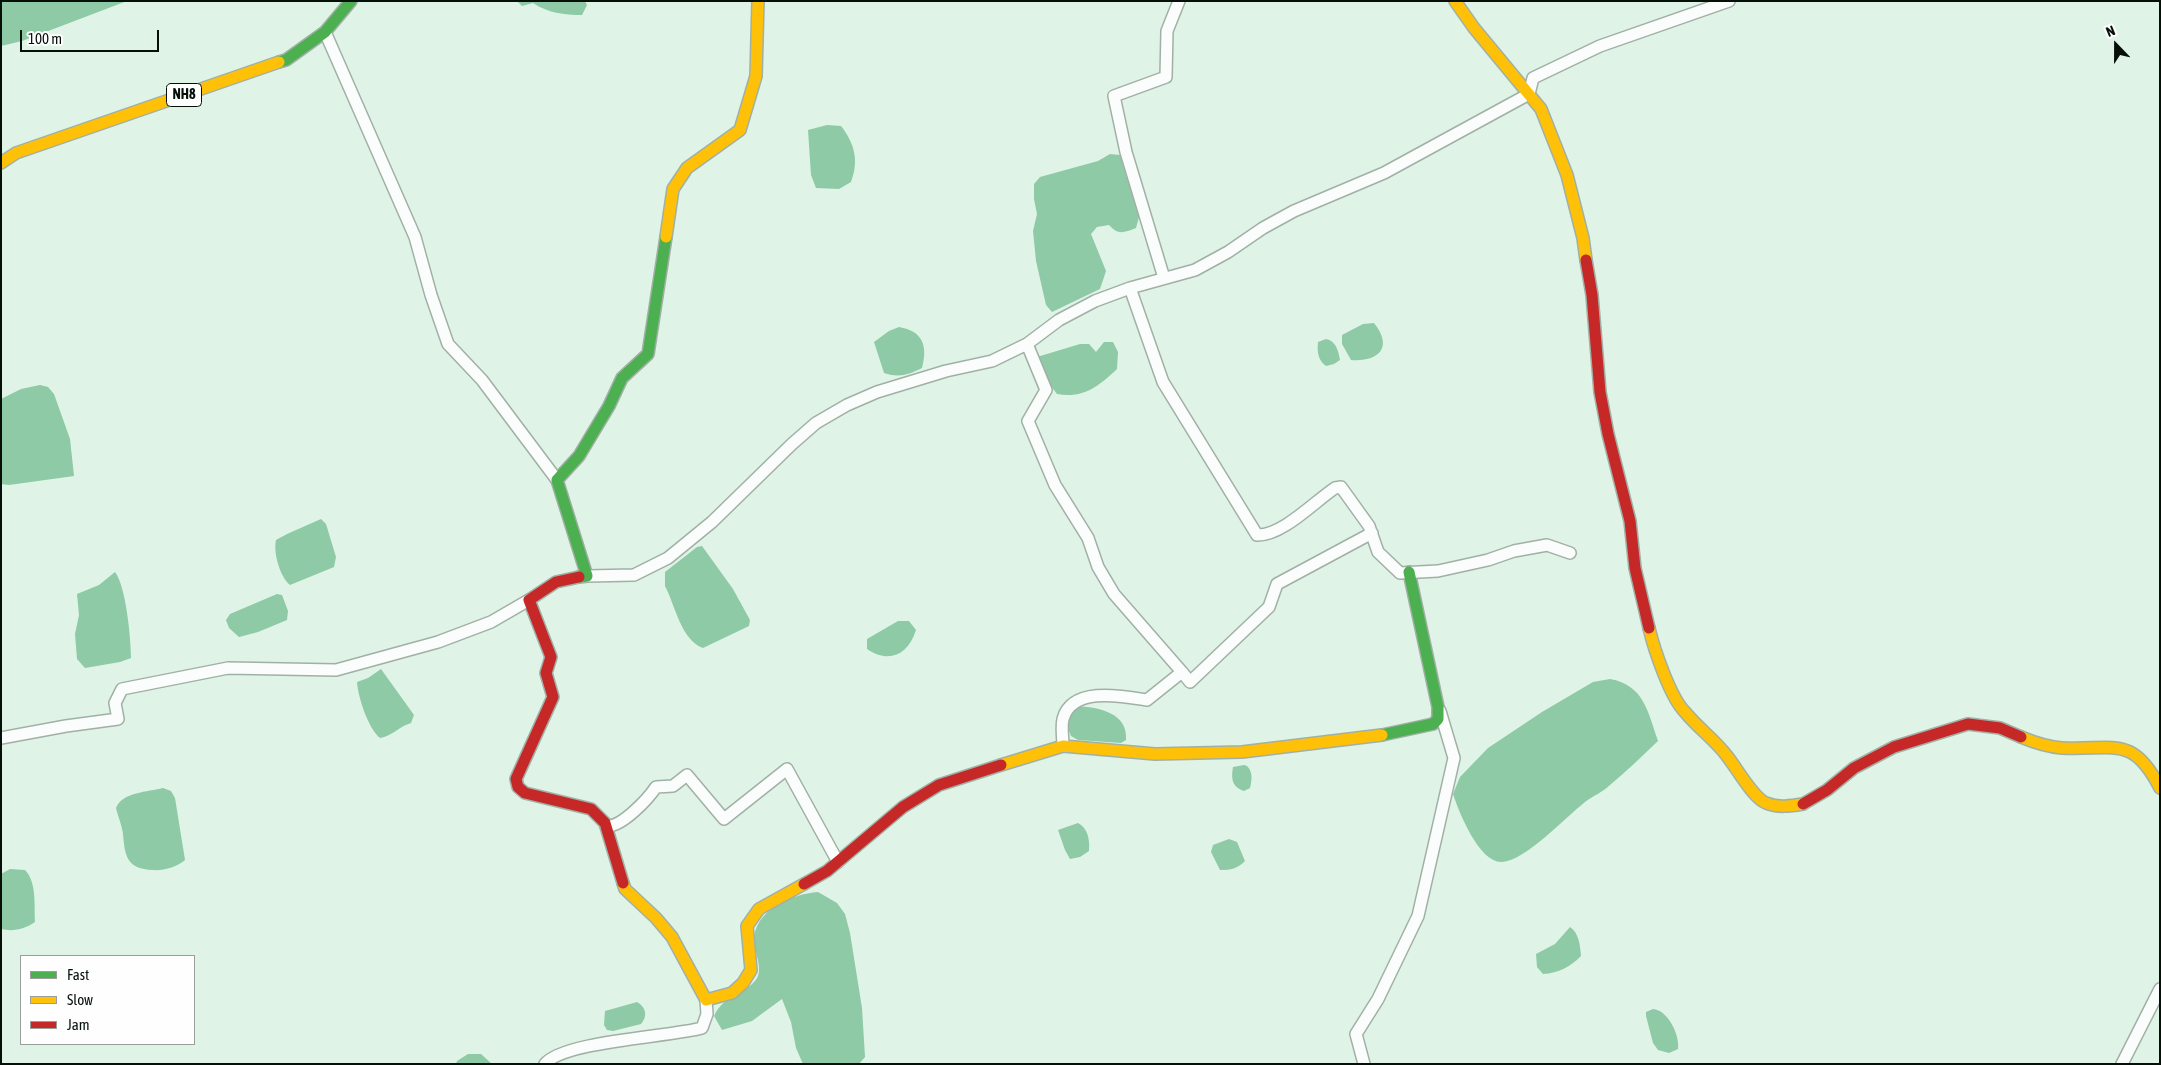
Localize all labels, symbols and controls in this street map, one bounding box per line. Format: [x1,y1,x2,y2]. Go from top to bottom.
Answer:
scale bar [22,20,161,52]
north arrow [2091,20,2141,70]
text: N [2104,22,2117,40]
text: 100 m [28,30,62,47]
road number: NH8 [166,84,202,106]
legend [20,955,195,1045]
text: Fast [67,966,89,983]
text: Slow [67,991,93,1008]
text: Jam [67,1016,90,1033]

